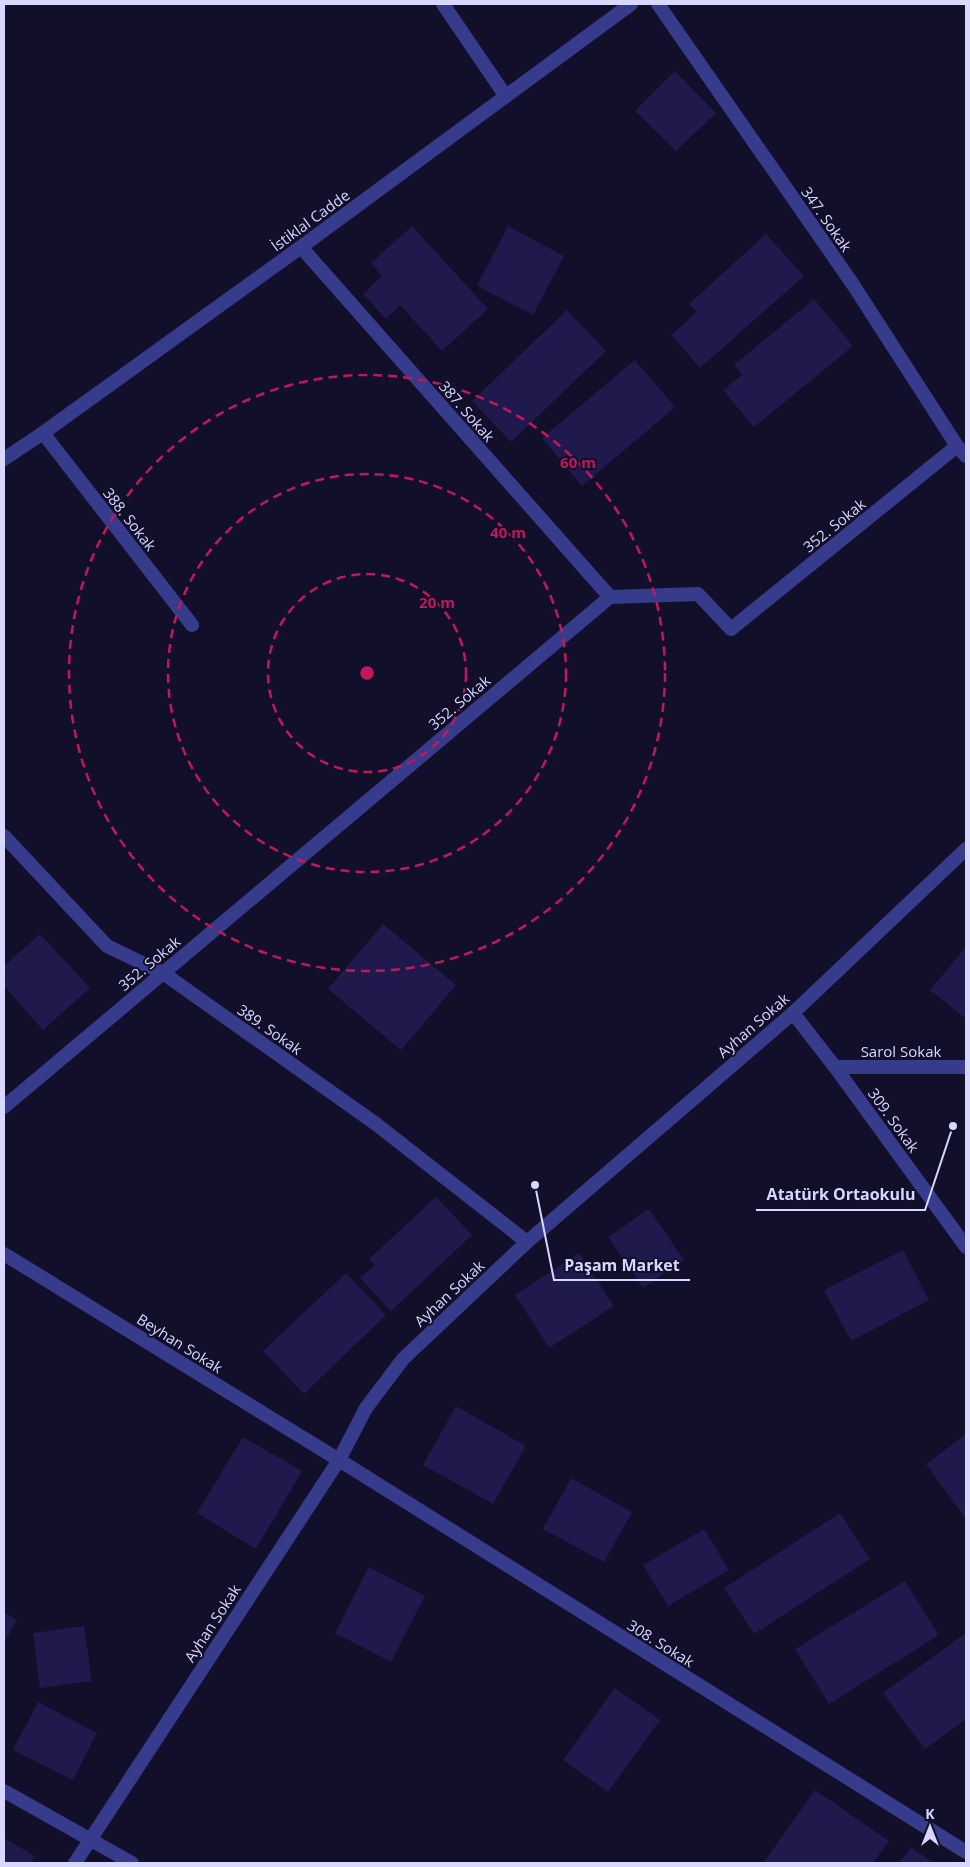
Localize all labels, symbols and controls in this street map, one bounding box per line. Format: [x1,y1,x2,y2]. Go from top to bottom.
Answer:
street label: 347. Sokak [797,183,857,256]
street label: İstiklal Cadde [267,185,353,255]
street label: 387. Sokak [435,376,499,446]
text: 60 m [560,452,596,472]
street label: 388. Sokak [99,483,161,555]
street label: 352. Sokak [799,494,869,556]
text: 40 m [490,522,526,542]
text: 20 m [419,592,455,612]
centre of rings [358,664,376,682]
street label: 352. Sokak [424,670,494,734]
street label: 352. Sokak [114,931,184,995]
street label: Ayhan Sokak [713,988,793,1062]
street label: 389. Sokak [234,999,307,1059]
street label: Sarol Sokak [861,1041,941,1061]
street label: 309. Sokak [864,1084,924,1156]
callout: Atatürk Ortaokulu [756,1179,925,1210]
text: Atatürk Ortaokulu [767,1183,915,1205]
callout: Paşam Market [554,1249,690,1280]
text: Paşam Market [564,1254,680,1276]
street label: Ayhan Sokak [410,1255,488,1331]
street label: Beyhan Sokak [133,1309,227,1377]
street label: Ayhan Sokak [179,1580,245,1666]
street label: 308. Sokak [624,1615,698,1671]
north arrow [905,1802,955,1852]
text: K [925,1804,935,1823]

